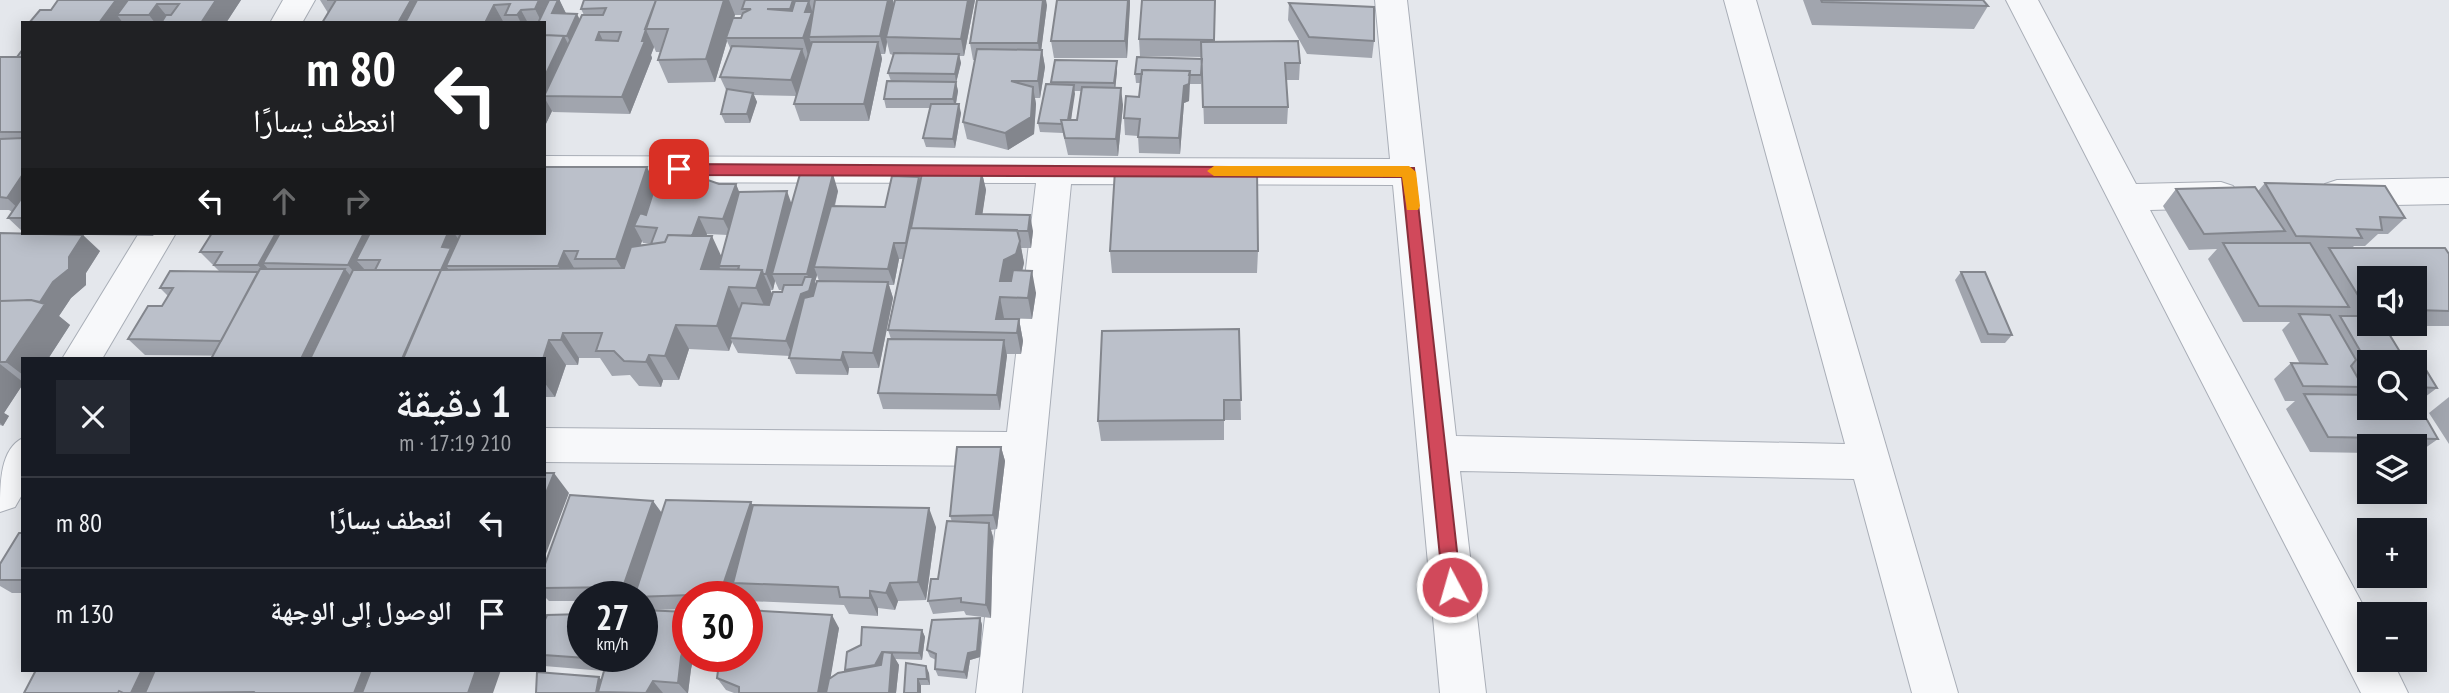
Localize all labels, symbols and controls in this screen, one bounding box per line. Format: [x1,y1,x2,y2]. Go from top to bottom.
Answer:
text: 80 m [307,36,396,100]
icon: left [420,49,511,140]
text: انعطف يسارًا [253,99,396,141]
pin [649,139,709,199]
icon: arrive [660,150,698,188]
icon: left [192,182,230,220]
icon: ahead [265,182,303,220]
icon: right [338,182,376,220]
map controls [2357,266,2427,672]
button: sound [2357,266,2427,336]
button: search [2357,350,2427,420]
text: 1 دقيقة [395,374,511,429]
button: close [56,380,130,454]
text: 210 m · 17:19 [399,428,511,457]
button: layers [2357,434,2427,504]
text: انعطف يسارًا [329,503,452,536]
icon: left [473,504,511,542]
text: 80 m [56,506,102,539]
button: + [2357,518,2427,588]
position arrow [1415,550,1489,624]
speed limit sign: 30 [672,581,763,672]
text: الوصول إلى الوجهة [270,594,452,627]
text: 27 [596,594,629,640]
icon: arrive [473,595,511,633]
text: 130 m [56,597,114,630]
button: − [2357,602,2427,672]
text: km/h [597,632,628,655]

